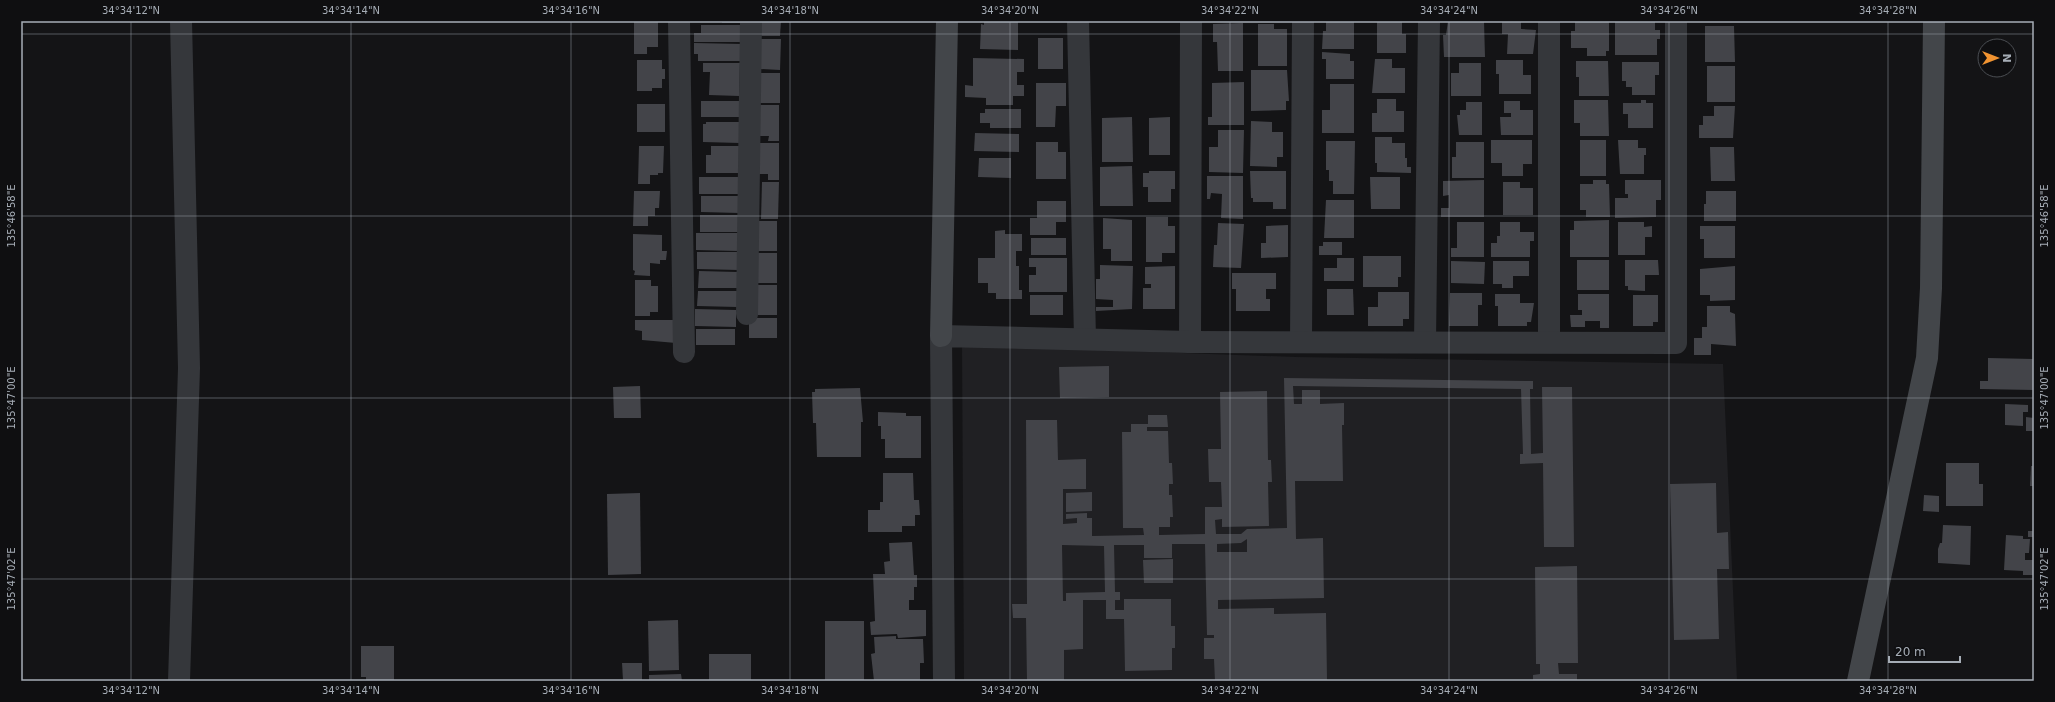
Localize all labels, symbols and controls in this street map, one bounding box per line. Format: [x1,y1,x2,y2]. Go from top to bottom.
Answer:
text: 34°34'12"N [102,5,160,16]
text: 34°34'14"N [322,5,380,16]
text: 34°34'16"N [542,5,600,16]
text: 34°34'18"N [761,5,819,16]
text: 34°34'20"N [981,5,1039,16]
text: 34°34'22"N [1201,5,1259,16]
text: 34°34'24"N [1420,5,1478,16]
text: 34°34'26"N [1640,5,1698,16]
text: 34°34'28"N [1859,5,1917,16]
north arrow [1977,38,2017,78]
text: N [2000,53,2013,63]
text: 135°46'58"E [6,184,17,248]
text: 135°46'58"E [2039,184,2050,248]
text: 135°47'00"E [6,366,17,430]
text: 135°47'00"E [2039,366,2050,430]
text: 135°47'02"E [6,547,17,611]
text: 135°47'02"E [2039,547,2050,611]
scale bar [1889,638,1960,664]
text: 20 m [1895,645,1926,659]
text: 34°34'12"N [102,685,160,696]
text: 34°34'14"N [322,685,380,696]
text: 34°34'16"N [542,685,600,696]
text: 34°34'18"N [761,685,819,696]
text: 34°34'20"N [981,685,1039,696]
text: 34°34'22"N [1201,685,1259,696]
text: 34°34'24"N [1420,685,1478,696]
text: 34°34'26"N [1640,685,1698,696]
text: 34°34'28"N [1859,685,1917,696]

